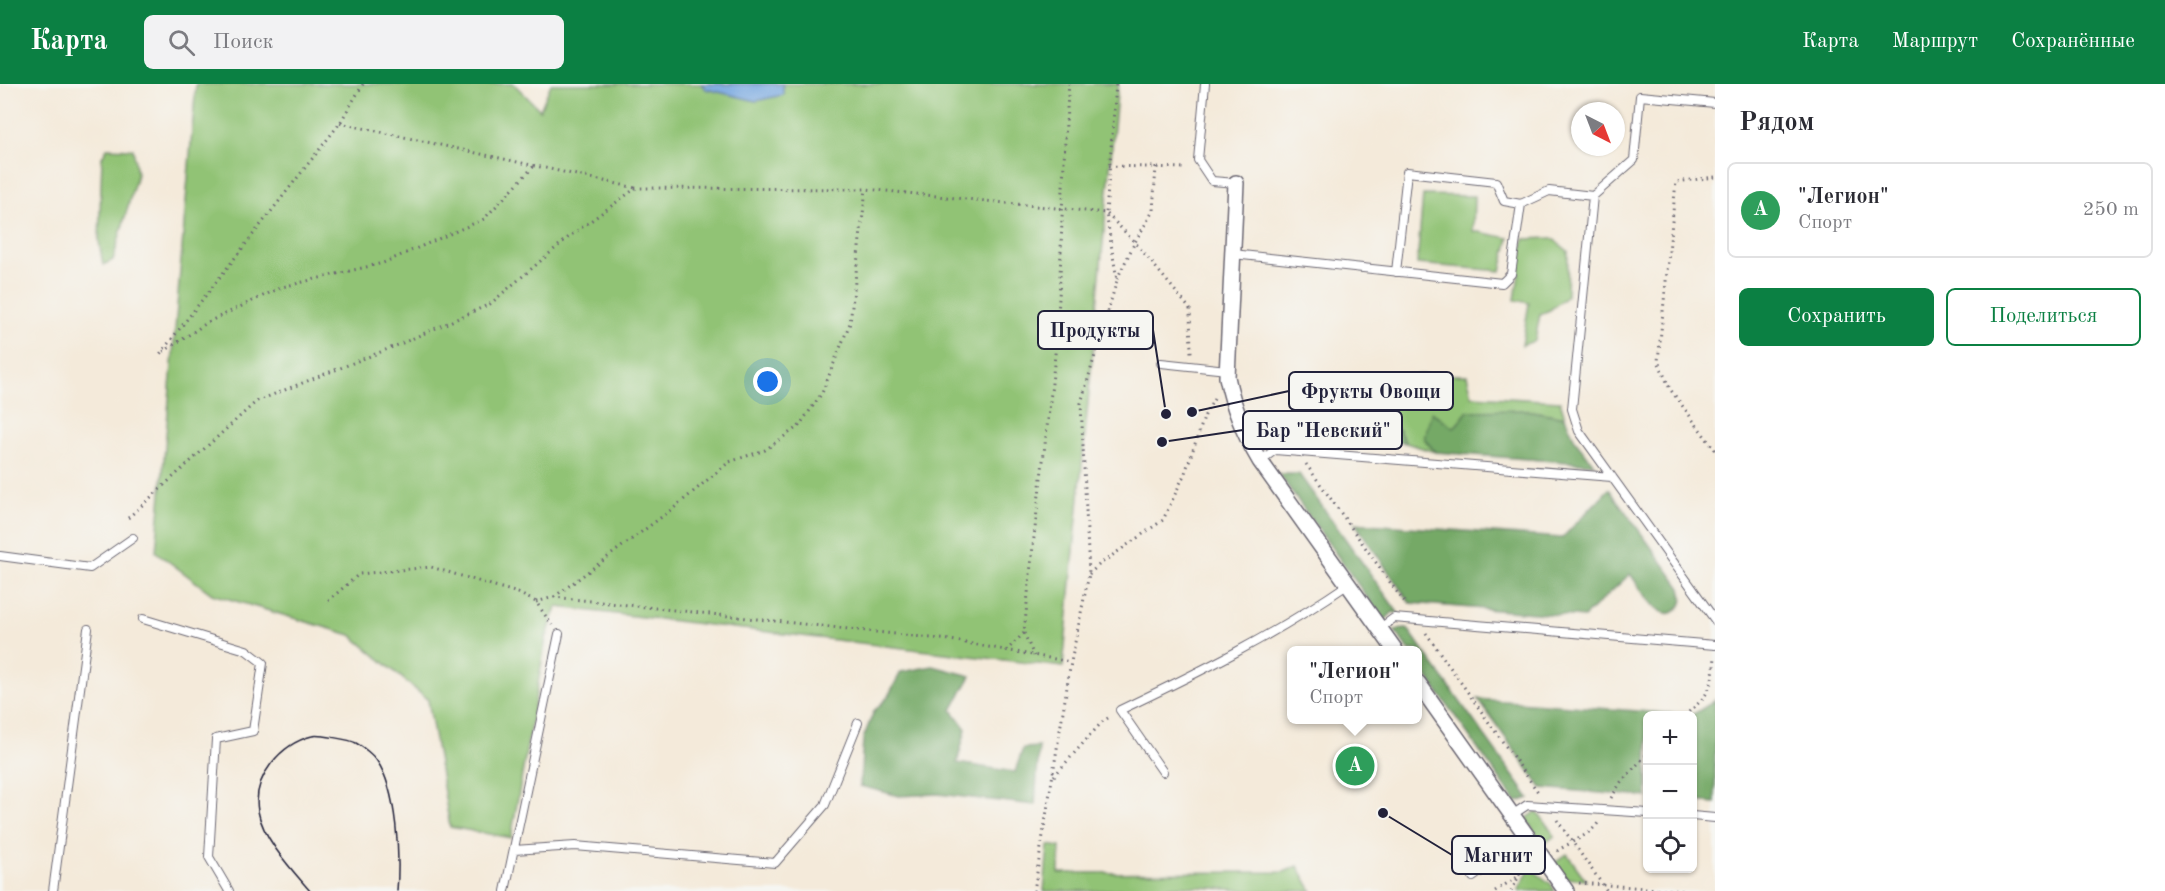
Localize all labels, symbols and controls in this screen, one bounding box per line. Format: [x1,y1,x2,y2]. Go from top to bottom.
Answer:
search box [144,15,564,69]
icon: search [165,26,198,59]
text: Карта [30,28,108,56]
text: Поиск [213,31,274,53]
text: Карта [1802,31,1859,52]
text: Маршрут [1892,31,1978,52]
text: Сохранённые [2011,31,2135,52]
north arrow [1571,102,1625,156]
text: Рядом [1739,110,1814,136]
text: "Легион" [1798,186,1889,208]
text: A [1753,200,1768,220]
text: 250 m [2083,200,2139,220]
text: Спорт [1798,213,1852,233]
button: Сохранить [1739,288,1934,346]
button: Поделиться [1946,288,2141,346]
callout: Продукты [1038,311,1153,349]
text: Продукты [1049,322,1141,342]
your location [753,367,782,396]
callout: Фрукты Овощи [1289,372,1453,410]
text: Фрукты Овощи [1301,383,1441,403]
callout: Бар "Невский" [1243,411,1402,449]
text: Бар "Невский" [1255,422,1391,442]
popup [1287,646,1422,724]
text: "Легион" [1309,661,1400,683]
text: Спорт [1309,688,1363,708]
map controls [1643,711,1697,873]
button: + [1643,711,1697,765]
pin: A [1336,744,1374,788]
button: − [1643,765,1697,819]
button: locate [1643,819,1697,873]
callout: Магнит [1452,836,1545,874]
text: Магнит [1463,847,1533,867]

